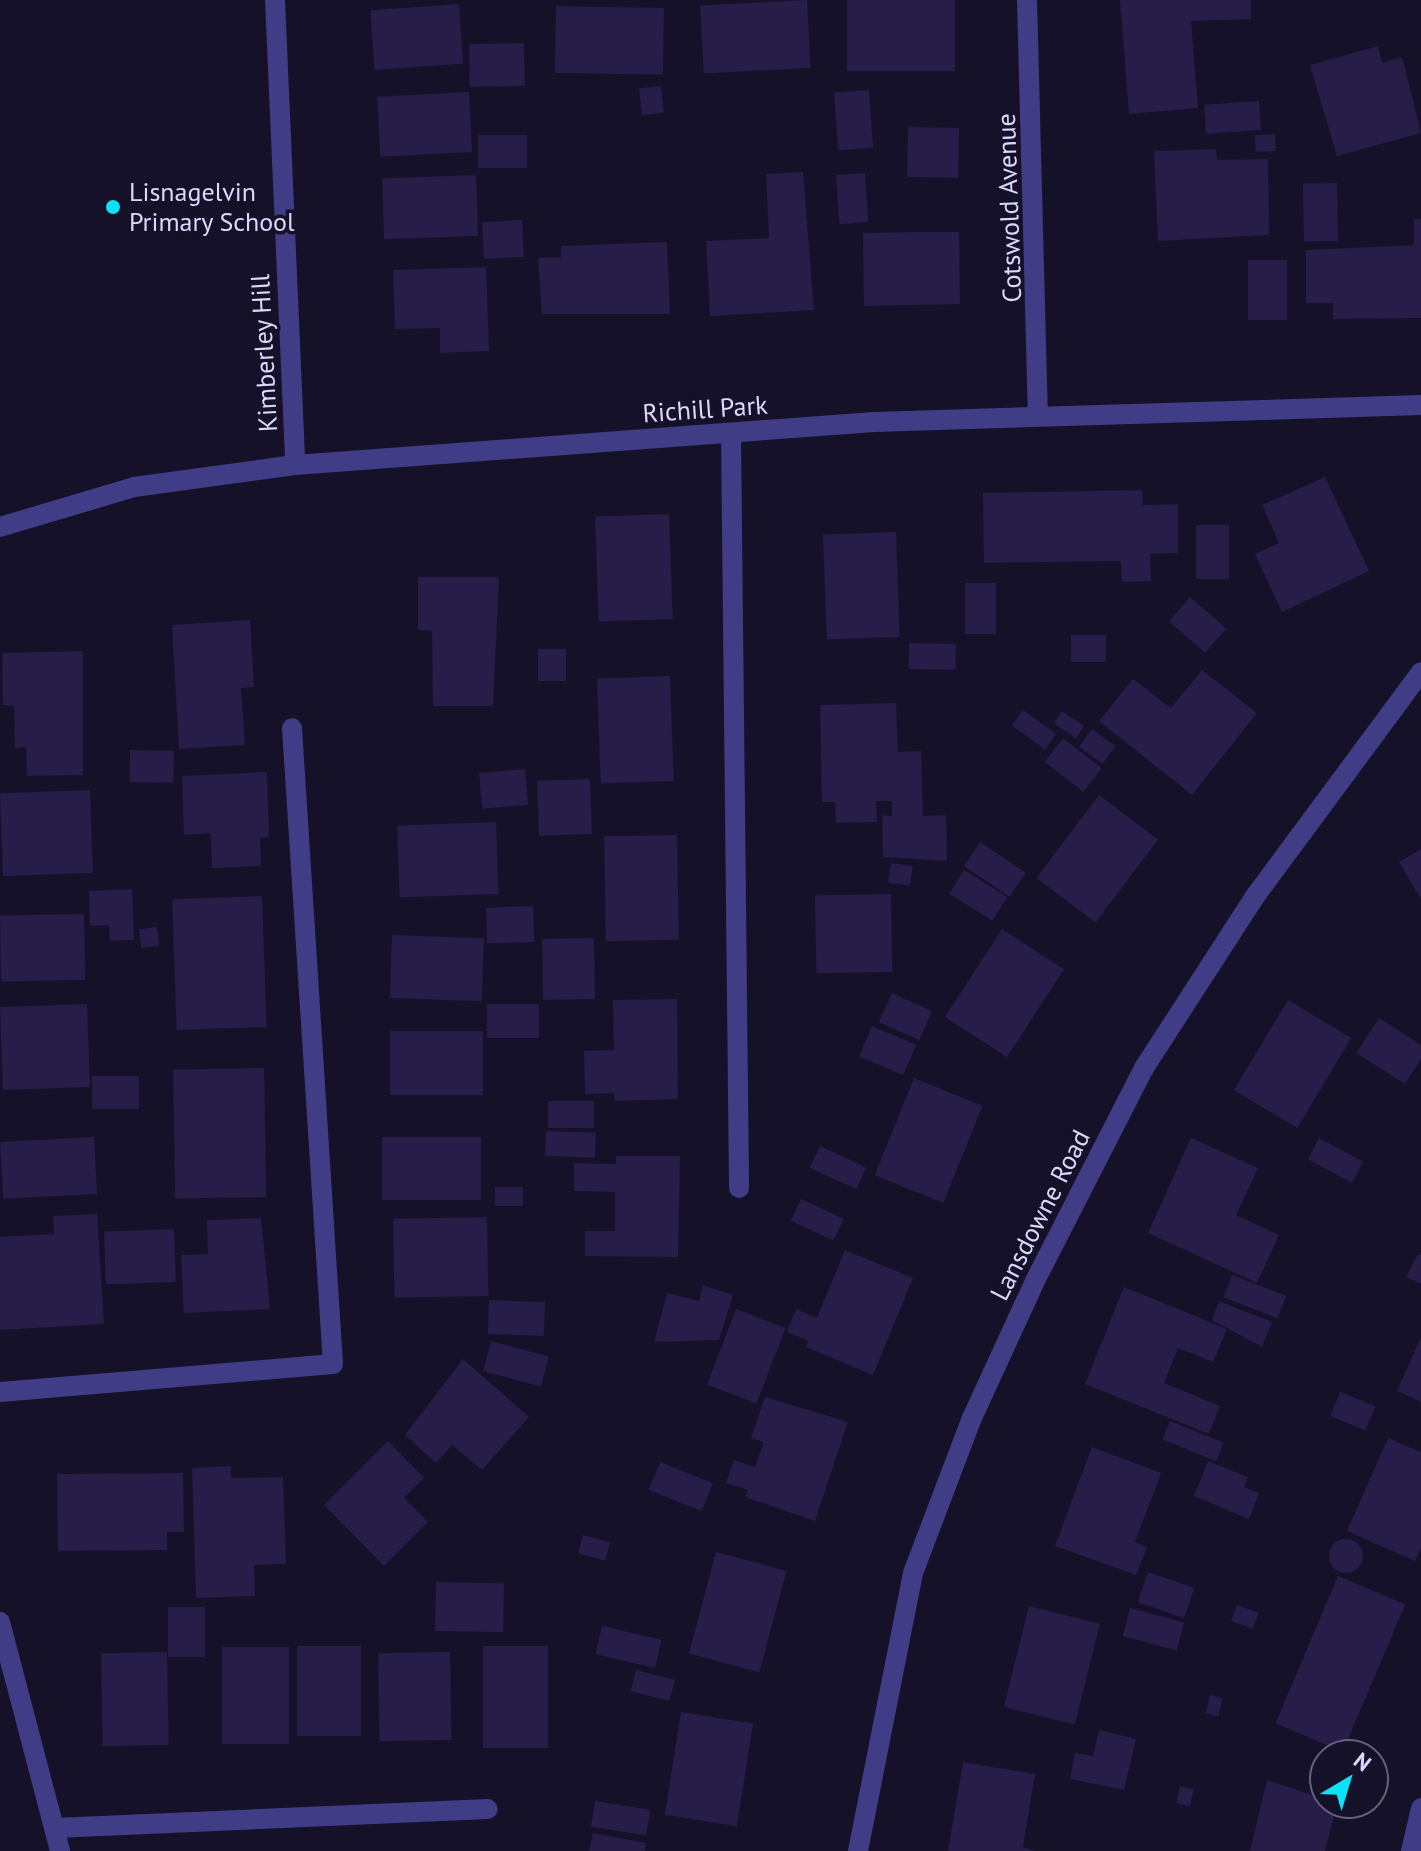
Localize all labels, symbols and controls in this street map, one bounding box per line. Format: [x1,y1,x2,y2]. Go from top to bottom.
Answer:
street label: Cotswold Avenue [990,112,1028,304]
place label: Lisnagelvin Primary School [129,176,296,238]
marker: Lisnagelvin Primary School [104,198,122,216]
street label: Kimberley Hill [244,273,284,433]
street label: Richill Park [641,389,769,429]
street label: Lansdowne Road [984,1125,1096,1305]
north arrow [1309,1739,1389,1819]
text: N [1348,1746,1377,1777]

